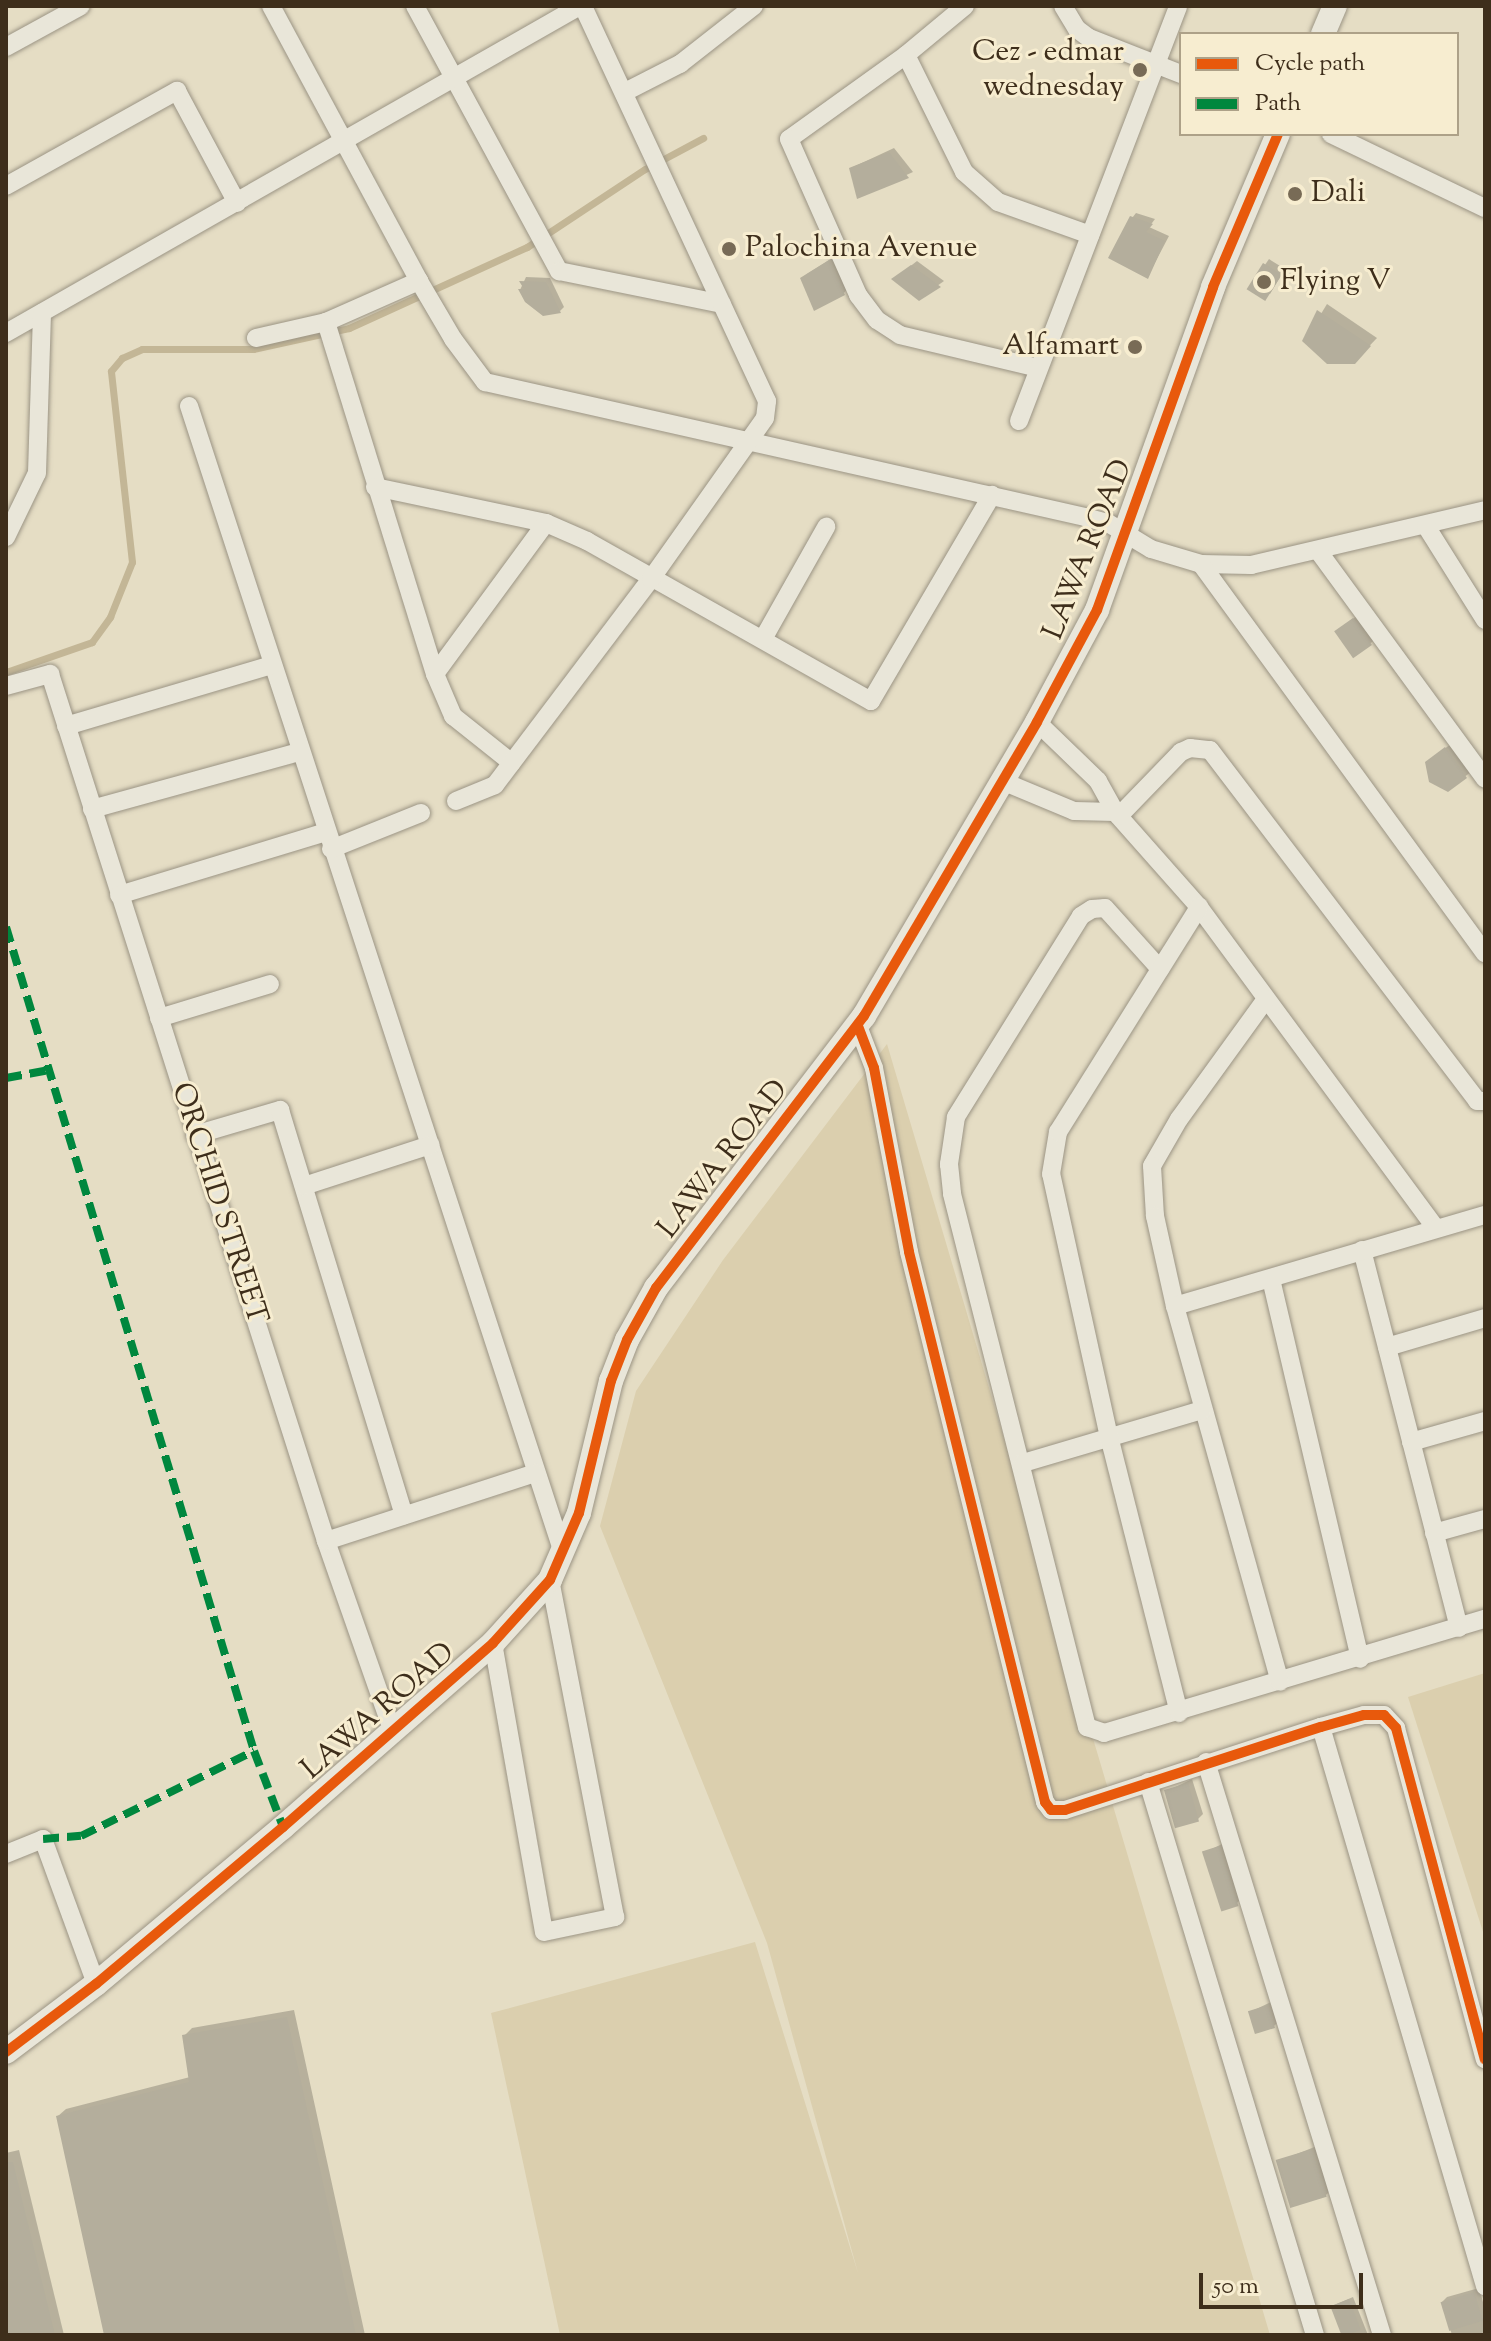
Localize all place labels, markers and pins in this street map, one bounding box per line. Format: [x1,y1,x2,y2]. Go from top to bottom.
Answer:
place label: Cez - edmar wednesday [972,35,1124,106]
marker: Cez - edmar wednesday [1131,61,1149,79]
place label: Dali [1311,176,1365,212]
marker: Dali [1286,185,1304,203]
place label: Palochina Avenue [745,231,978,267]
marker: Palochina Avenue [720,240,738,258]
place label: Flying V [1280,264,1391,300]
marker: Flying V [1255,273,1273,291]
place label: Alfamart [1002,329,1119,365]
marker: Alfamart [1126,338,1144,356]

